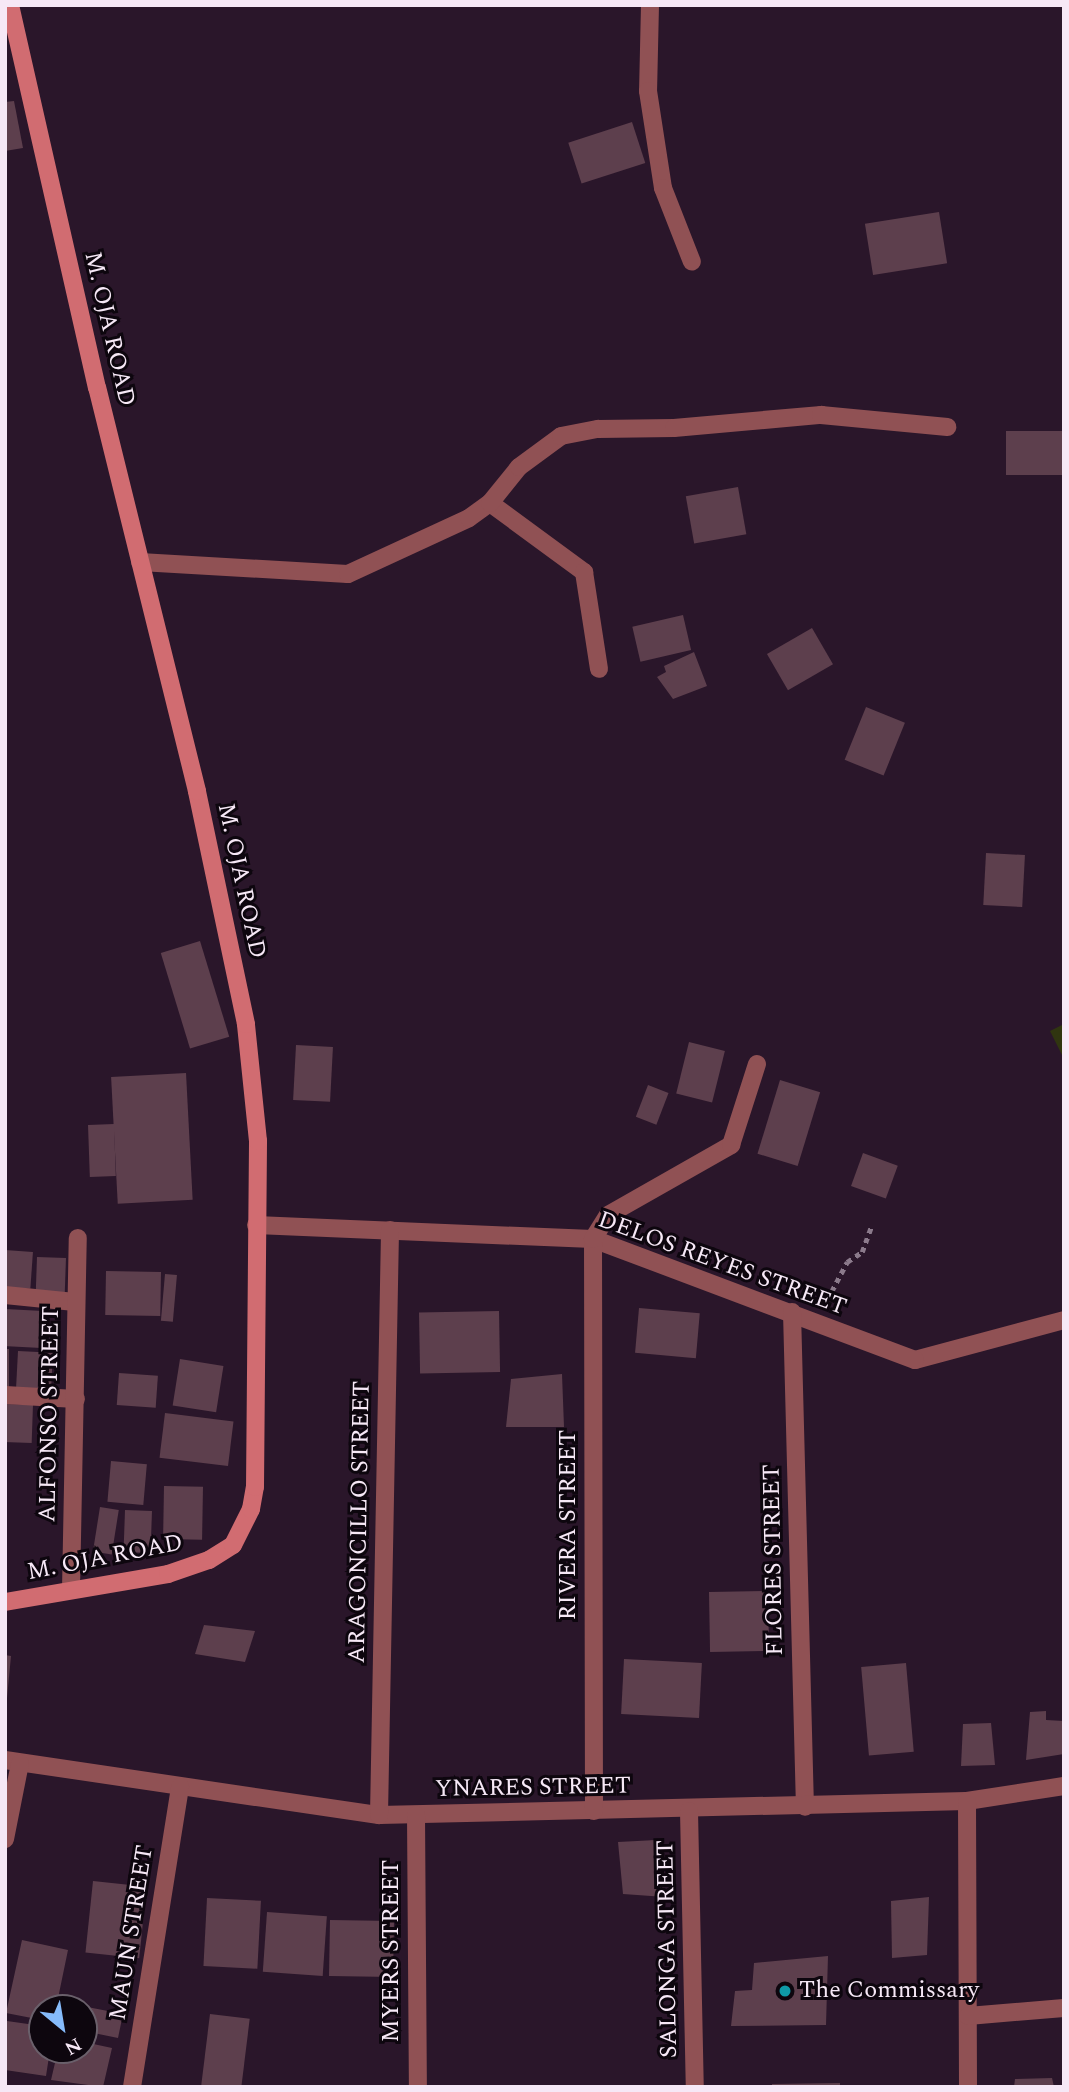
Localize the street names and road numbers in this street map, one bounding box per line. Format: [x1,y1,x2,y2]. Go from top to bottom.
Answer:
street label: M. OJA ROAD [77,249,141,409]
street label: M. OJA ROAD [211,801,271,961]
street label: DELOS REYES STREET [594,1206,850,1322]
street label: ALFONSO STREET [34,1305,66,1523]
street label: ARAGONCILLO STREET [343,1380,377,1664]
street label: RIVERA STREET [555,1430,583,1620]
street label: FLORES STREET [758,1464,790,1656]
street label: M. OJA ROAD [25,1529,185,1587]
street label: YNARES STREET [435,1772,631,1804]
street label: SALONGA STREET [652,1840,684,2058]
street label: MAUN STREET [104,1843,160,2023]
street label: MYERS STREET [378,1860,406,2042]

